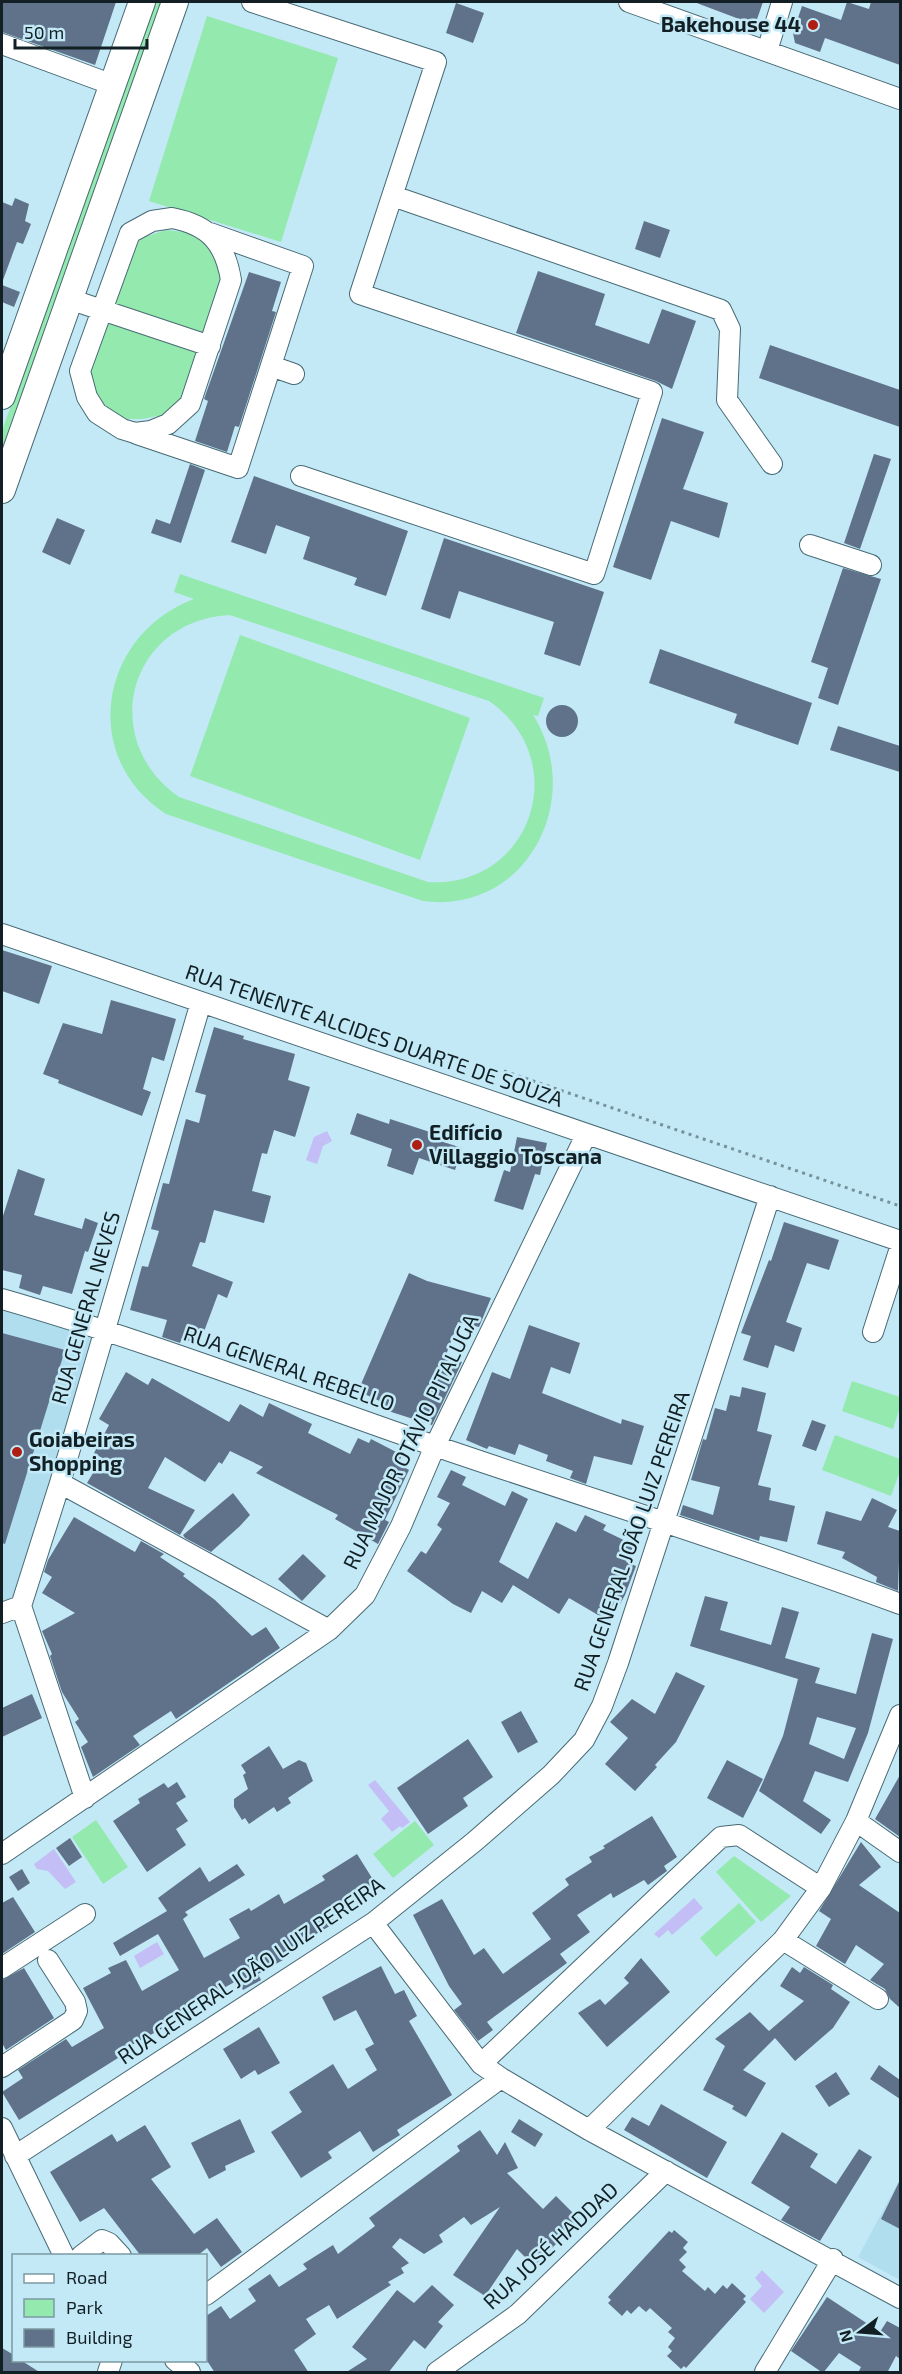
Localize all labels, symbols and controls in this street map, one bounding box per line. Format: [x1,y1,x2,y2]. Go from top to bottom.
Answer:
place label: Bakehouse 44 [661,11,801,36]
scale bar [15,12,147,50]
marker: Bakehouse 44 [806,18,820,32]
text: 50 m [24,21,64,43]
street label: RUA TENENTE ALCIDES DUARTE DE SOUZA [182,958,567,1111]
place label: Edifício Villaggio Toscana [429,1119,602,1168]
marker: Edifício Villaggio Toscana [410,1138,424,1152]
street label: RUA GENERAL NEVES [45,1208,124,1407]
street label: RUA MAJOR OTÁVIO PITALUGA [337,1310,482,1573]
street label: RUA GENERAL REBELLO [181,1320,398,1415]
street label: RUA GENERAL JOÃO LUIZ PEREIRA [567,1387,694,1694]
place label: Goiabeiras Shopping [29,1426,135,1475]
marker: Goiabeiras Shopping [10,1445,24,1459]
street label: RUA GENERAL JOÃO LUIZ PEREIRA [112,1871,388,2068]
street label: RUA JOSÉ HADDAD [477,2176,622,2314]
legend [12,2254,207,2362]
text: Road [66,2266,107,2288]
text: Park [66,2296,103,2318]
north arrow [830,2302,890,2362]
text: Building [66,2326,133,2348]
text: N [834,2328,856,2344]

